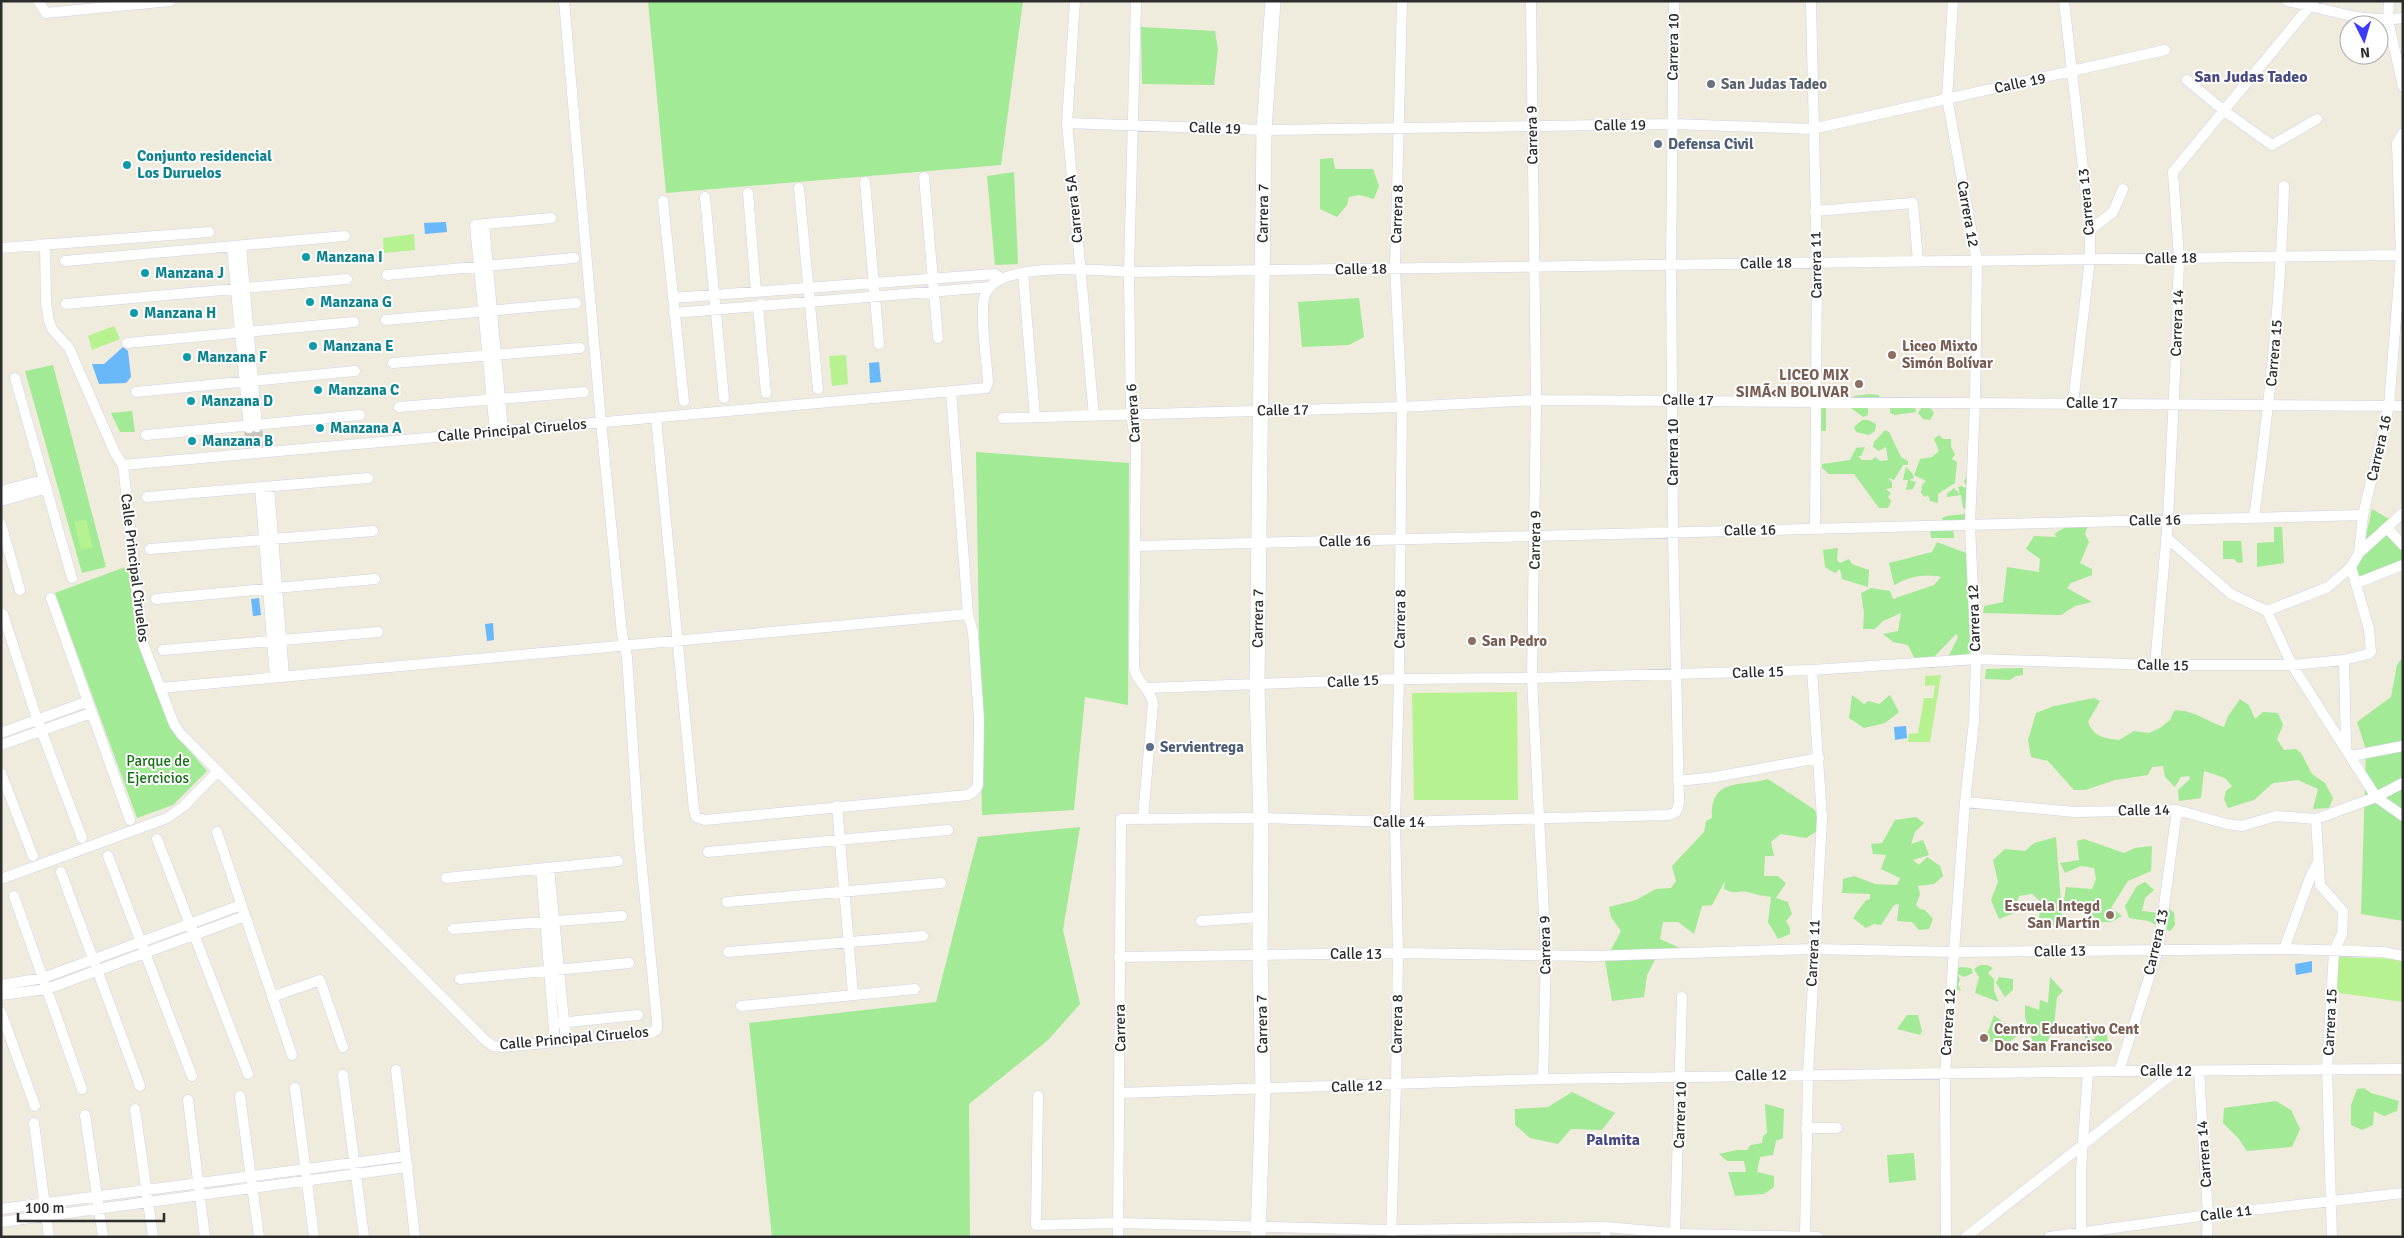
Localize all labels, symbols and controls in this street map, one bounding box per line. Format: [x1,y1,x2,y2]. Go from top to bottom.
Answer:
street label: Carrera 10 [1663,13,1683,81]
north arrow [2339,15,2389,65]
text: N [2359,44,2371,61]
district label: San Judas Tadeo [2194,67,2308,87]
street label: Calle 19 [1993,69,2047,97]
place label: San Judas Tadeo [1721,75,1827,93]
marker: San Judas Tadeo [1705,78,1717,90]
street label: Carrera 9 [1522,105,1542,165]
street label: Calle 19 [1594,116,1646,134]
street label: Calle 19 [1189,118,1241,138]
place label: Defensa Civil [1668,135,1754,153]
marker: Defensa Civil [1652,138,1664,150]
place label: Conjunto residencial Los Duruelos [137,147,272,182]
marker: Conjunto residencial Los Duruelos [121,159,133,171]
street label: Carrera 13 [2074,168,2098,236]
street label: Carrera 5A [1061,174,1087,244]
street label: Carrera 12 [1953,179,1983,249]
street label: Carrera 7 [1254,183,1272,243]
street label: Carrera 8 [1387,184,1407,244]
street label: Carrera 11 [1806,231,1826,299]
place label: Manzana I [316,248,383,266]
street label: Calle 18 [2145,249,2197,267]
marker: Manzana I [300,251,312,263]
street label: Calle 18 [1740,254,1792,272]
street label: Calle 18 [1335,260,1387,278]
place label: Manzana J [155,264,224,282]
marker: Manzana J [139,267,151,279]
street label: Carrera 14 [2167,289,2187,357]
place label: Manzana G [320,293,392,311]
marker: Manzana G [304,296,316,308]
place label: Manzana H [144,304,216,322]
marker: Manzana H [128,307,140,319]
street label: Carrera 15 [2262,319,2286,387]
place label: Manzana E [323,337,394,355]
place label: Liceo Mixto Simón Bolívar [1902,337,1993,372]
marker: Manzana E [307,340,319,352]
place label: Manzana F [197,348,267,366]
marker: Liceo Mixto Simón Bolívar [1886,349,1898,361]
marker: Manzana F [181,351,193,363]
place label: LICEO MIX SIMÃ‹N BOLIVAR [1736,366,1850,401]
marker: LICEO MIX SIMÃ‹N BOLIVAR [1853,378,1865,390]
place label: Manzana C [328,381,399,399]
street label: Carrera 6 [1122,383,1144,443]
marker: Manzana C [312,384,324,396]
street label: Calle 17 [1662,391,1714,409]
place label: Manzana D [201,392,273,410]
street label: Calle 17 [2066,394,2118,412]
marker: Manzana D [185,395,197,407]
street label: Calle 17 [1257,401,1309,419]
street label: Carrera 16 [2363,413,2395,483]
street label: Calle Principal Ciruelos [437,414,588,445]
street label: Carrera 10 [1664,418,1682,486]
place label: Manzana A [330,419,402,437]
marker: Manzana A [314,422,326,434]
place label: Manzana B [202,432,273,450]
marker: Manzana B [186,435,198,447]
street label: Calle Principal Ciruelos [117,493,153,644]
street label: Carrera 9 [1525,510,1545,570]
street label: Calle 16 [2129,511,2181,529]
street label: Calle 16 [1724,521,1776,539]
street label: Calle 16 [1319,532,1371,550]
street label: Carrera 12 [1964,584,1984,652]
street label: Carrera 7 [1248,588,1267,648]
street label: Carrera 8 [1390,589,1410,649]
place label: San Pedro [1482,632,1547,650]
marker: San Pedro [1466,635,1478,647]
street label: Calle 15 [2137,656,2189,674]
street label: Calle 15 [1732,662,1784,682]
street label: Calle 15 [1327,671,1379,691]
place label: Servientrega [1160,738,1244,756]
marker: Servientrega [1144,741,1156,753]
park label: Parque de Ejercicios [126,752,190,787]
street label: Calle 14 [2118,801,2170,819]
street label: Calle 14 [1373,813,1425,831]
place label: Escuela Integd San Martín [2004,897,2100,932]
street label: Carrera 13 [2140,907,2172,977]
marker: Escuela Integd San Martín [2104,909,2116,921]
street label: Carrera 9 [1535,915,1555,975]
street label: Carrera 11 [1802,919,1824,987]
street label: Calle 13 [2034,942,2086,960]
street label: Calle 13 [1330,945,1382,963]
street label: Carrera 12 [1937,988,1959,1056]
street label: Carrera 15 [2319,988,2341,1056]
street label: Carrera 7 [1252,994,1272,1054]
street label: Carrera 8 [1387,994,1407,1054]
street label: Carrera [1111,1004,1129,1052]
place label: Centro Educativo Cent Doc San Francisco [1994,1020,2140,1055]
street label: Calle Principal Ciruelos [499,1022,650,1053]
marker: Centro Educativo Cent Doc San Francisco [1978,1032,1990,1044]
street label: Calle 12 [2140,1062,2192,1080]
street label: Calle 12 [1735,1066,1787,1084]
street label: Calle 12 [1331,1076,1383,1096]
street label: Carrera 10 [1670,1081,1690,1149]
street label: Carrera 14 [2193,1120,2215,1188]
district label: Palmita [1586,1130,1640,1150]
scale bar [18,1190,164,1222]
text: 100 m [25,1199,65,1217]
street label: Calle 11 [2199,1201,2253,1225]

